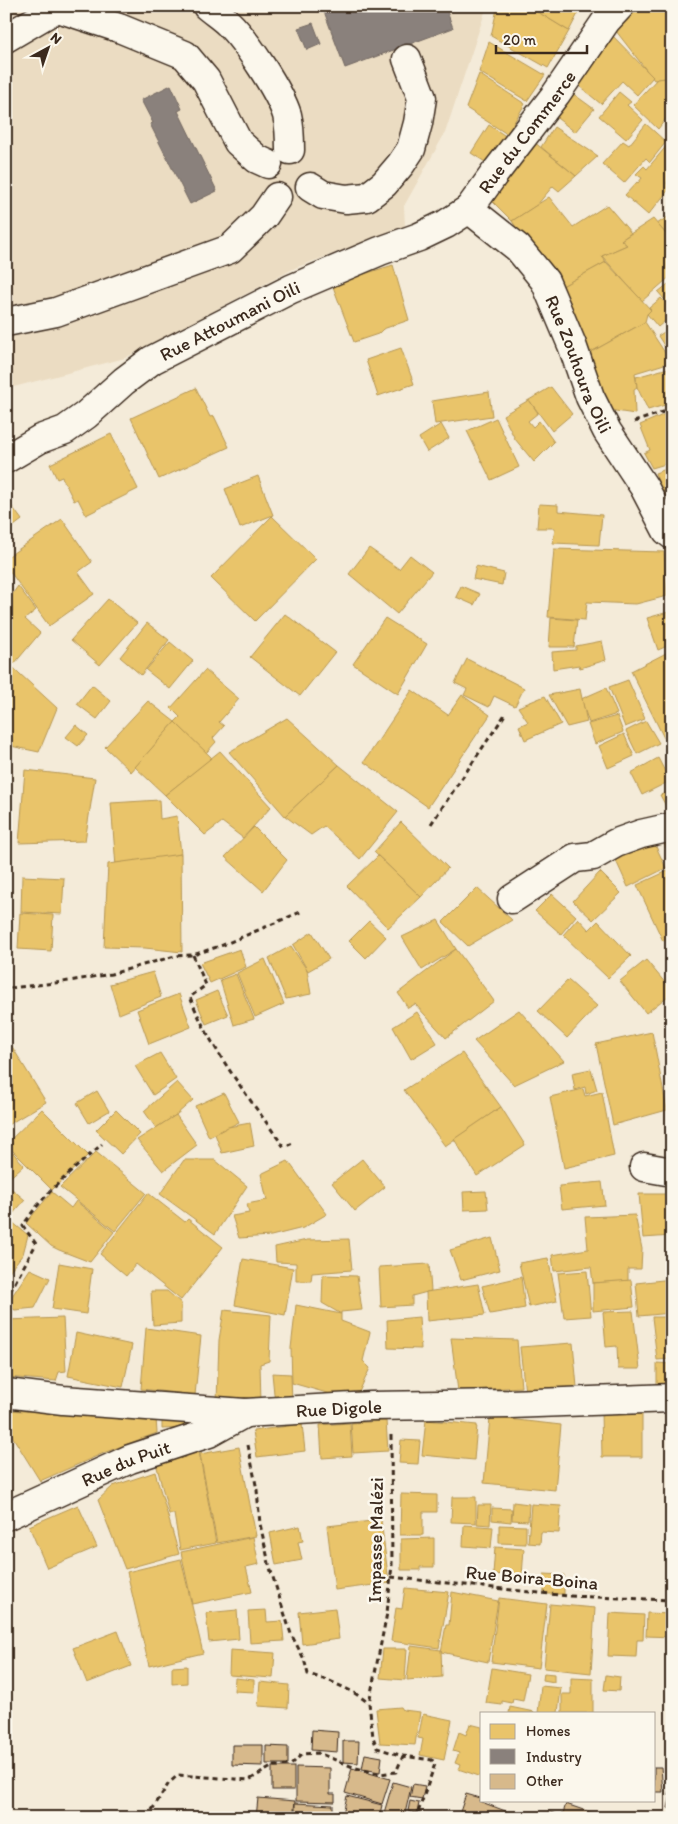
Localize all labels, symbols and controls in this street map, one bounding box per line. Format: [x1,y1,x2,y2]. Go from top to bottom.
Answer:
north arrow [22,22,72,72]
scale bar [496,22,587,54]
text: N [47,29,65,48]
text: 20 m [503,31,537,49]
street label: Rue du Commerce [473,66,581,198]
street label: Rue Attoumani Oili [156,276,303,366]
street label: Rue Zouhoura Oili [540,292,617,437]
street label: Rue Digole [295,1395,382,1422]
street label: Rue du Puit [78,1436,173,1492]
street label: Impasse Malézi [363,1477,388,1603]
street label: Rue Boira-Boina [465,1560,599,1595]
legend [480,1712,656,1802]
text: Homes [526,1722,571,1740]
text: Industry [526,1748,582,1766]
text: Other [526,1772,563,1790]

